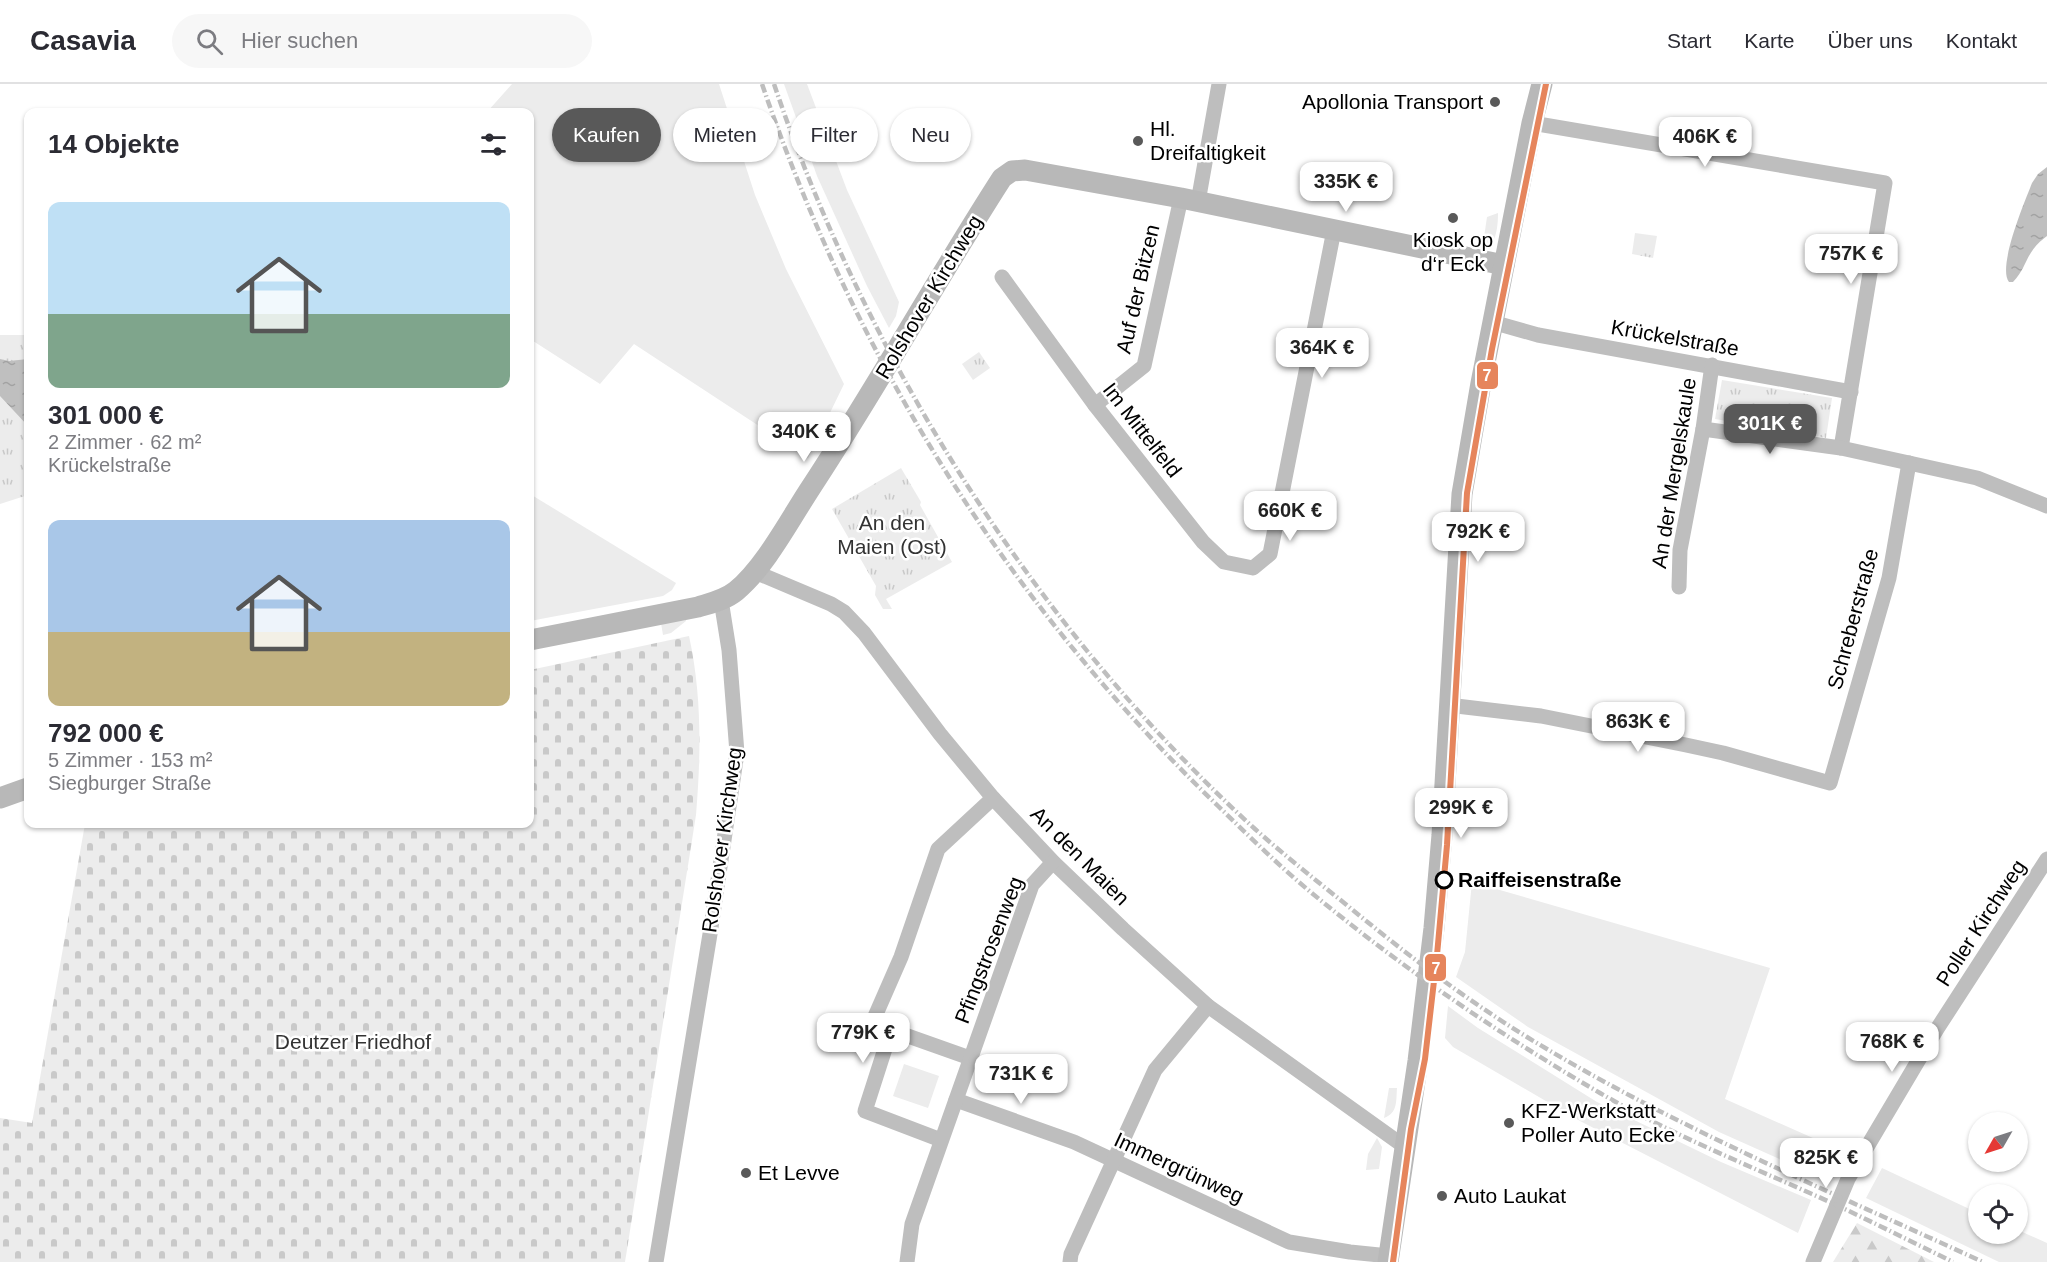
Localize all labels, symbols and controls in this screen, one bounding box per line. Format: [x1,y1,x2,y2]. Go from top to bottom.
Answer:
search box [172,14,592,68]
text: Casavia [30,25,136,56]
icon: search [193,25,226,58]
text: Hier suchen [241,28,358,53]
text: Start [1667,29,1711,52]
text: Karte [1744,29,1795,52]
text: Über uns [1828,29,1913,52]
text: Kontakt [1946,29,2017,52]
place label: Apollonia Transport [1302,90,1483,113]
marker: Apollonia Transport [1488,95,1502,109]
chip: Kaufen [552,108,661,162]
chip: Mieten [673,108,778,162]
chip: Filter [790,108,878,162]
chip: Neu [890,108,971,162]
place label: Hl. Dreifaltigkeit [1150,117,1266,164]
pin: 406K € [1656,117,1754,168]
text: 406K € [1673,125,1737,147]
icon: filters [477,128,510,161]
text: 14 Objekte [48,129,180,159]
marker: Hl. Dreifaltigkeit [1131,134,1145,148]
pin: 335K € [1297,162,1395,213]
text: 335K € [1314,170,1378,192]
street label: Rolshover Kirchweg [871,211,987,383]
marker: Kiosk op d‘r Eck [1446,211,1460,225]
street label: Auf der Bitzen [1111,222,1164,356]
place label: Kiosk op d‘r Eck [1413,228,1493,275]
pin: 757K € [1802,234,1900,285]
icon: home [225,241,333,349]
text: 757K € [1819,242,1883,264]
street label: Krückelstraße [1609,315,1741,360]
pin: 364K € [1273,328,1371,379]
text: 364K € [1290,336,1354,358]
line badge: 7 [1476,361,1499,390]
text: 7 [1483,367,1492,384]
street label: An der Mergelskaule [1647,376,1700,570]
street label: Im Mittelfeld [1098,378,1186,481]
text: 301 000 € [48,400,164,430]
pin: 301K € [1721,404,1819,455]
pin: 340K € [755,412,853,463]
text: 301K € [1738,412,1802,434]
text: 340K € [772,420,836,442]
text: 2 Zimmer · 62 m² [48,431,201,453]
text: Krückelstraße [48,454,171,476]
pin: 660K € [1241,491,1339,542]
text: 660K € [1258,499,1322,521]
park label: An den Maien (Ost) [837,511,947,558]
pin: 792K € [1429,512,1527,563]
text: 792K € [1446,520,1510,542]
street label: Schreberstraße [1823,546,1882,692]
icon: home [225,559,333,667]
pin: 863K € [1589,702,1687,753]
text: 863K € [1606,710,1670,732]
text: 792 000 € [48,718,164,748]
street label: Rolshover Kirchweg [697,746,746,934]
text: 5 Zimmer · 153 m² [48,749,212,771]
text: Siegburger Straße [48,772,211,794]
pin: 299K € [1412,788,1510,839]
text: 299K € [1429,796,1493,818]
street label: An den Maien [1026,802,1134,910]
street label: Poller Kirchweg [1931,855,2030,990]
place label: Raiffeisenstraße [1458,868,1621,891]
marker: Raiffeisenstraße [1435,871,1453,889]
street label: Pfingstrosenweg [950,873,1027,1026]
line badge: 7 [1424,953,1447,982]
text: 7 [1432,960,1441,977]
pin: 779K € [814,1013,912,1064]
text: 779K € [831,1021,895,1043]
pin: 768K € [1843,1022,1941,1073]
park label: Deutzer Friedhof [275,1030,431,1053]
text: 768K € [1860,1030,1924,1052]
pin: 731K € [972,1054,1070,1105]
text: 731K € [989,1062,1053,1084]
place label: KFZ-Werkstatt Poller Auto Ecke [1521,1099,1675,1146]
north arrow [1968,1112,2028,1172]
map controls [1968,1112,2028,1244]
marker: KFZ-Werkstatt Poller Auto Ecke [1502,1116,1516,1130]
street label: Immergrünweg [1111,1128,1248,1208]
pin: 825K € [1777,1138,1875,1189]
text: 825K € [1794,1146,1858,1168]
place label: Et Levve [758,1161,840,1184]
marker: Et Levve [739,1166,753,1180]
place label: Auto Laukat [1454,1184,1566,1207]
button: locate [1968,1184,2028,1244]
marker: Auto Laukat [1435,1189,1449,1203]

